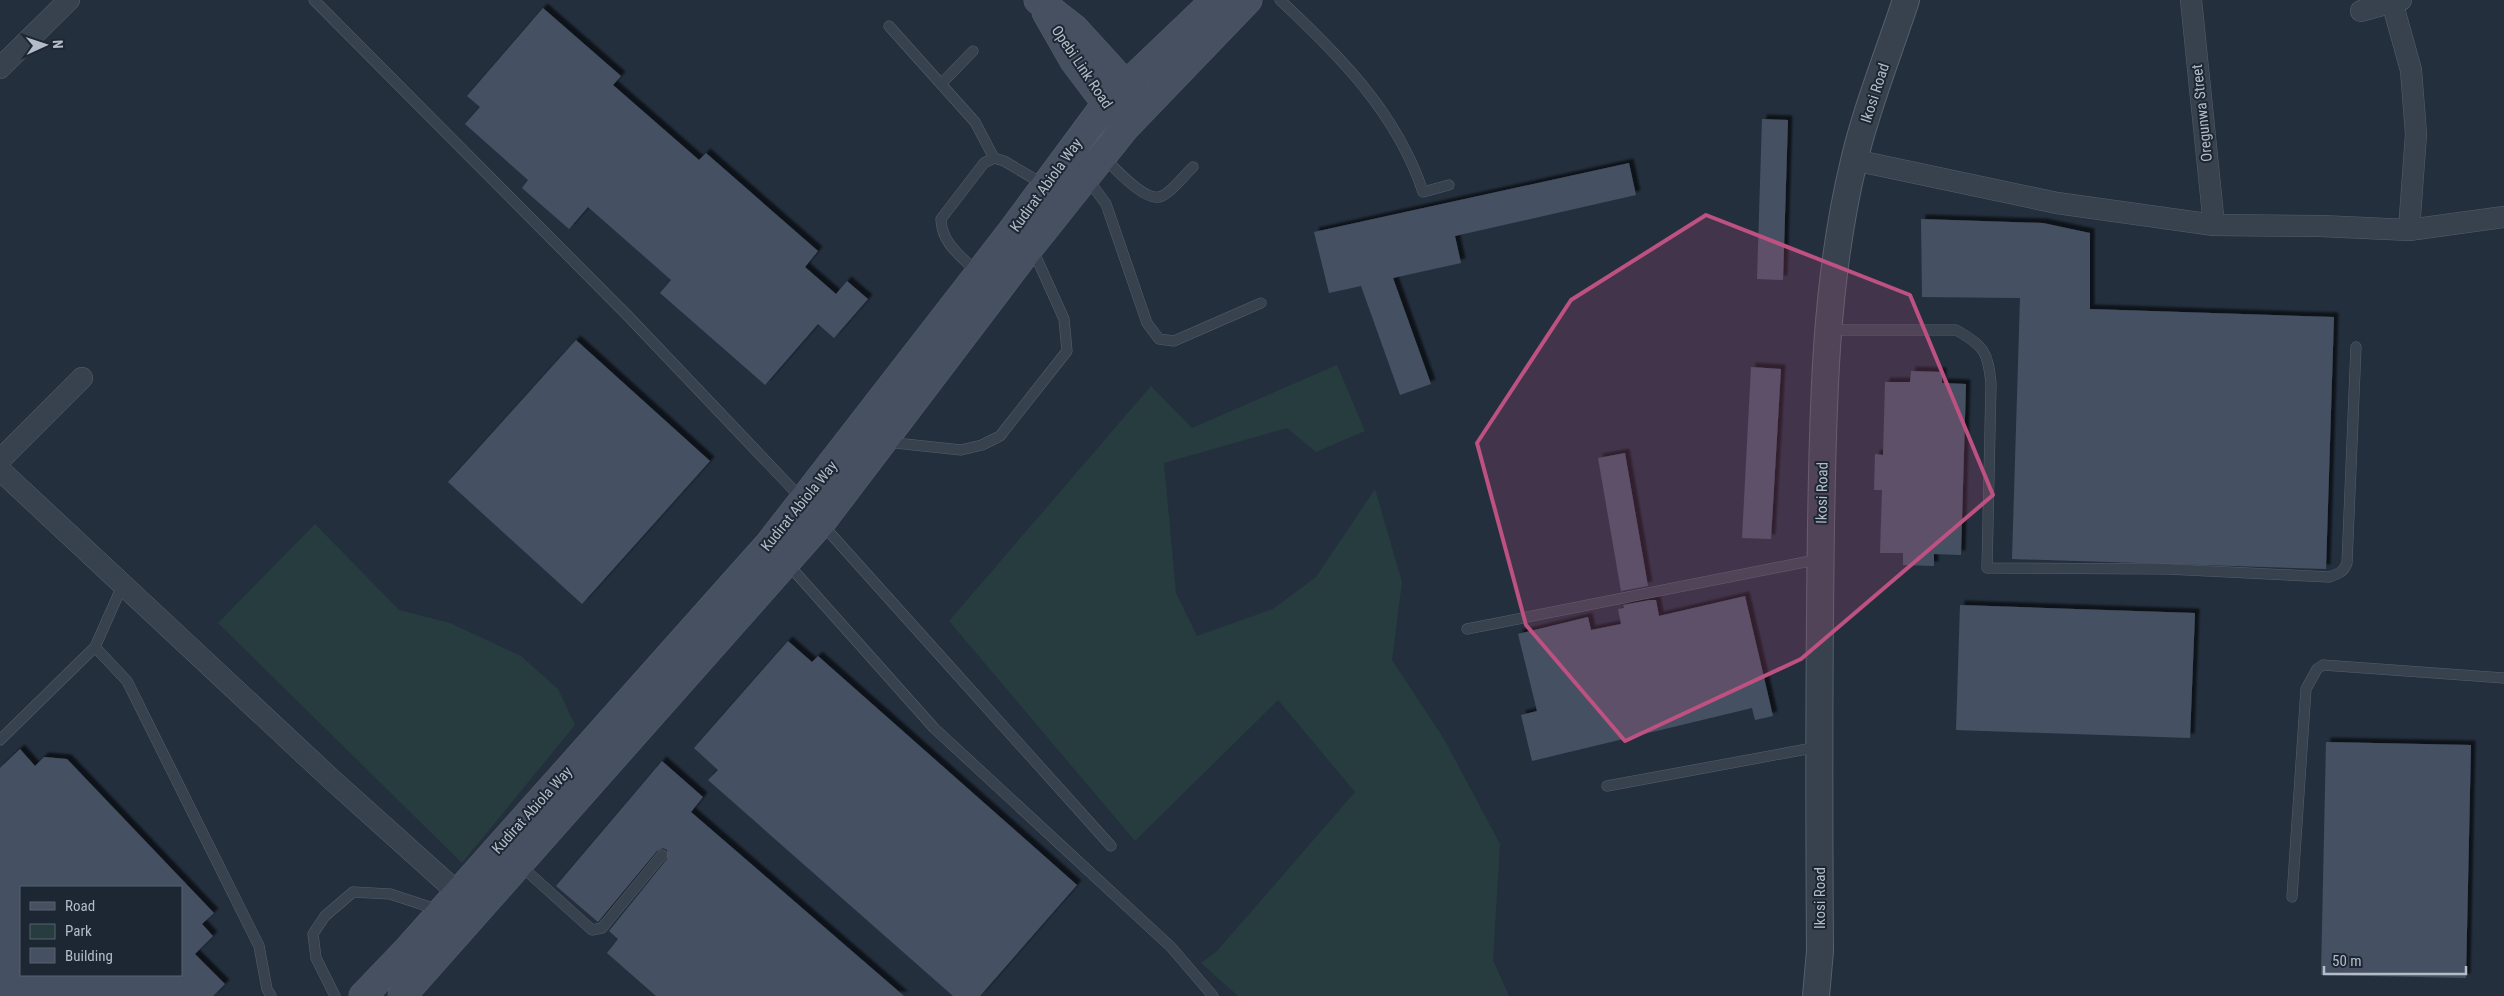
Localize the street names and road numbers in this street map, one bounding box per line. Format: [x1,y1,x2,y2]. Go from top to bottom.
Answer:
street label: Opebi Link Road [1048,22,1116,112]
street label: Ikosi Road [1857,61,1893,125]
street label: Oregunwa Street [2188,63,2216,163]
street label: Kudirat Abiola Way [1006,135,1086,235]
street label: Kudirat Abiola Way [757,457,841,555]
street label: Ikosi Road [1812,462,1832,524]
street label: Kudirat Abiola Way [488,763,576,857]
street label: Ikosi Road [1811,867,1829,929]

